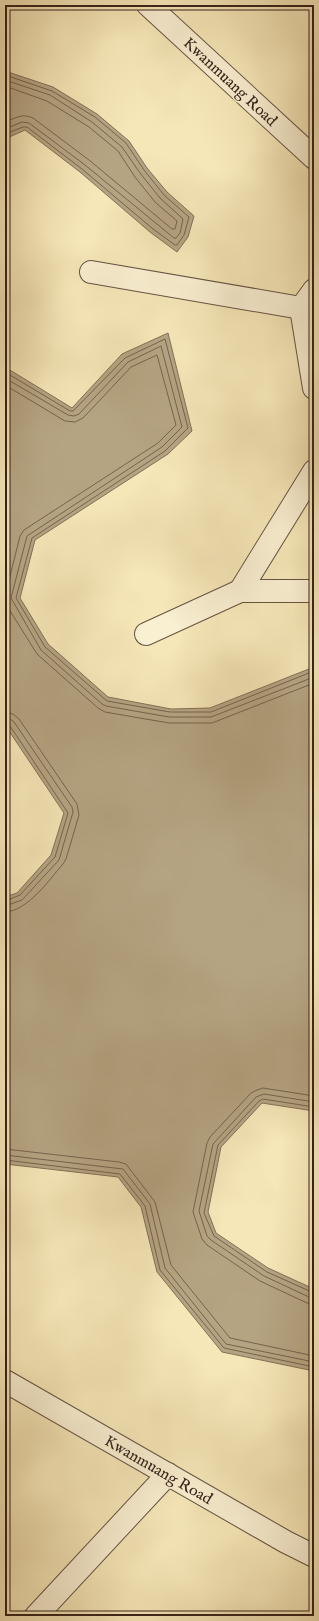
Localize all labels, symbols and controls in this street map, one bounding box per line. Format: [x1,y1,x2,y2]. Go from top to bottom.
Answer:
street label: Kwanmuang Road [178,34,281,131]
street label: Kwanmuang Road [100,1432,216,1510]

